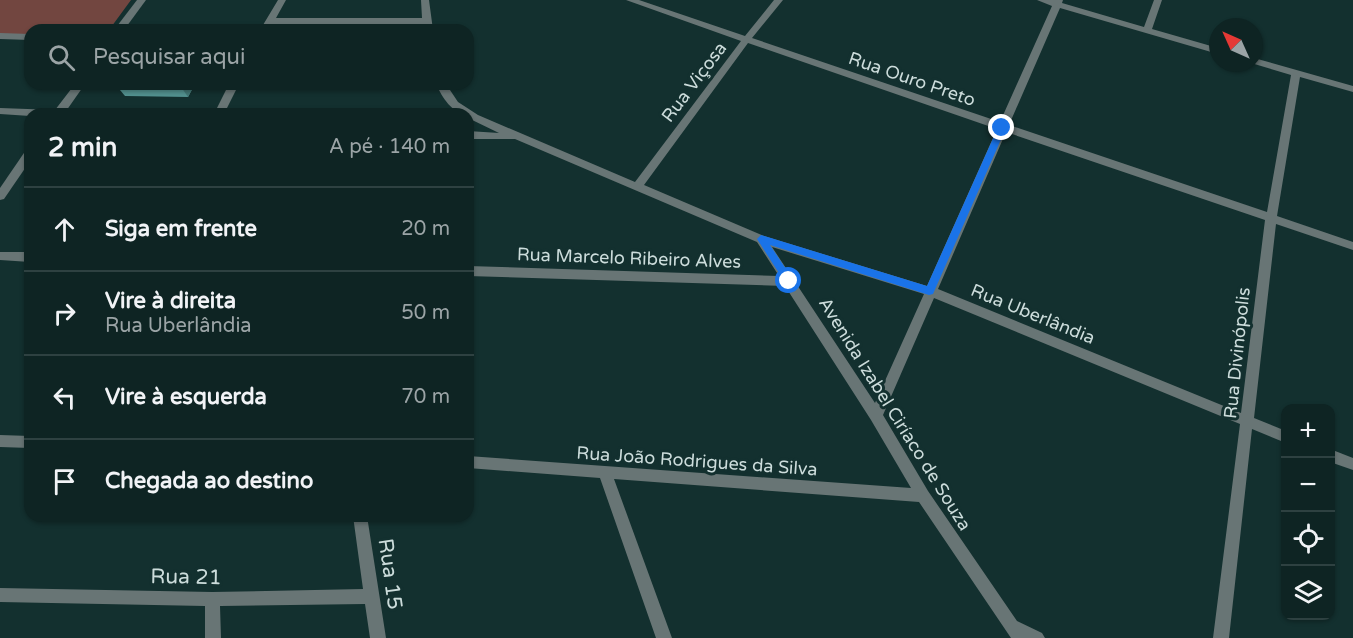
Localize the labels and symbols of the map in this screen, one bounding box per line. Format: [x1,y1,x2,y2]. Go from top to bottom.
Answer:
north arrow [1209,18,1263,72]
street label: Rua Viçosa [657,38,731,126]
street label: Rua Ouro Preto [846,47,978,111]
route end [988,114,1014,140]
street label: Rua Marcelo Ribeiro Alves [517,243,741,273]
route start [775,267,801,293]
street label: Rua Uberlândia [968,279,1098,349]
street label: Rua Divinópolis [1219,286,1255,420]
street label: Avenida Izabel Ciríaco de Souza [814,293,976,535]
street label: Rua João Rodrigues da Silva [576,442,818,480]
street label: Rua 15 [373,537,407,611]
street label: Rua 21 [150,564,222,590]

